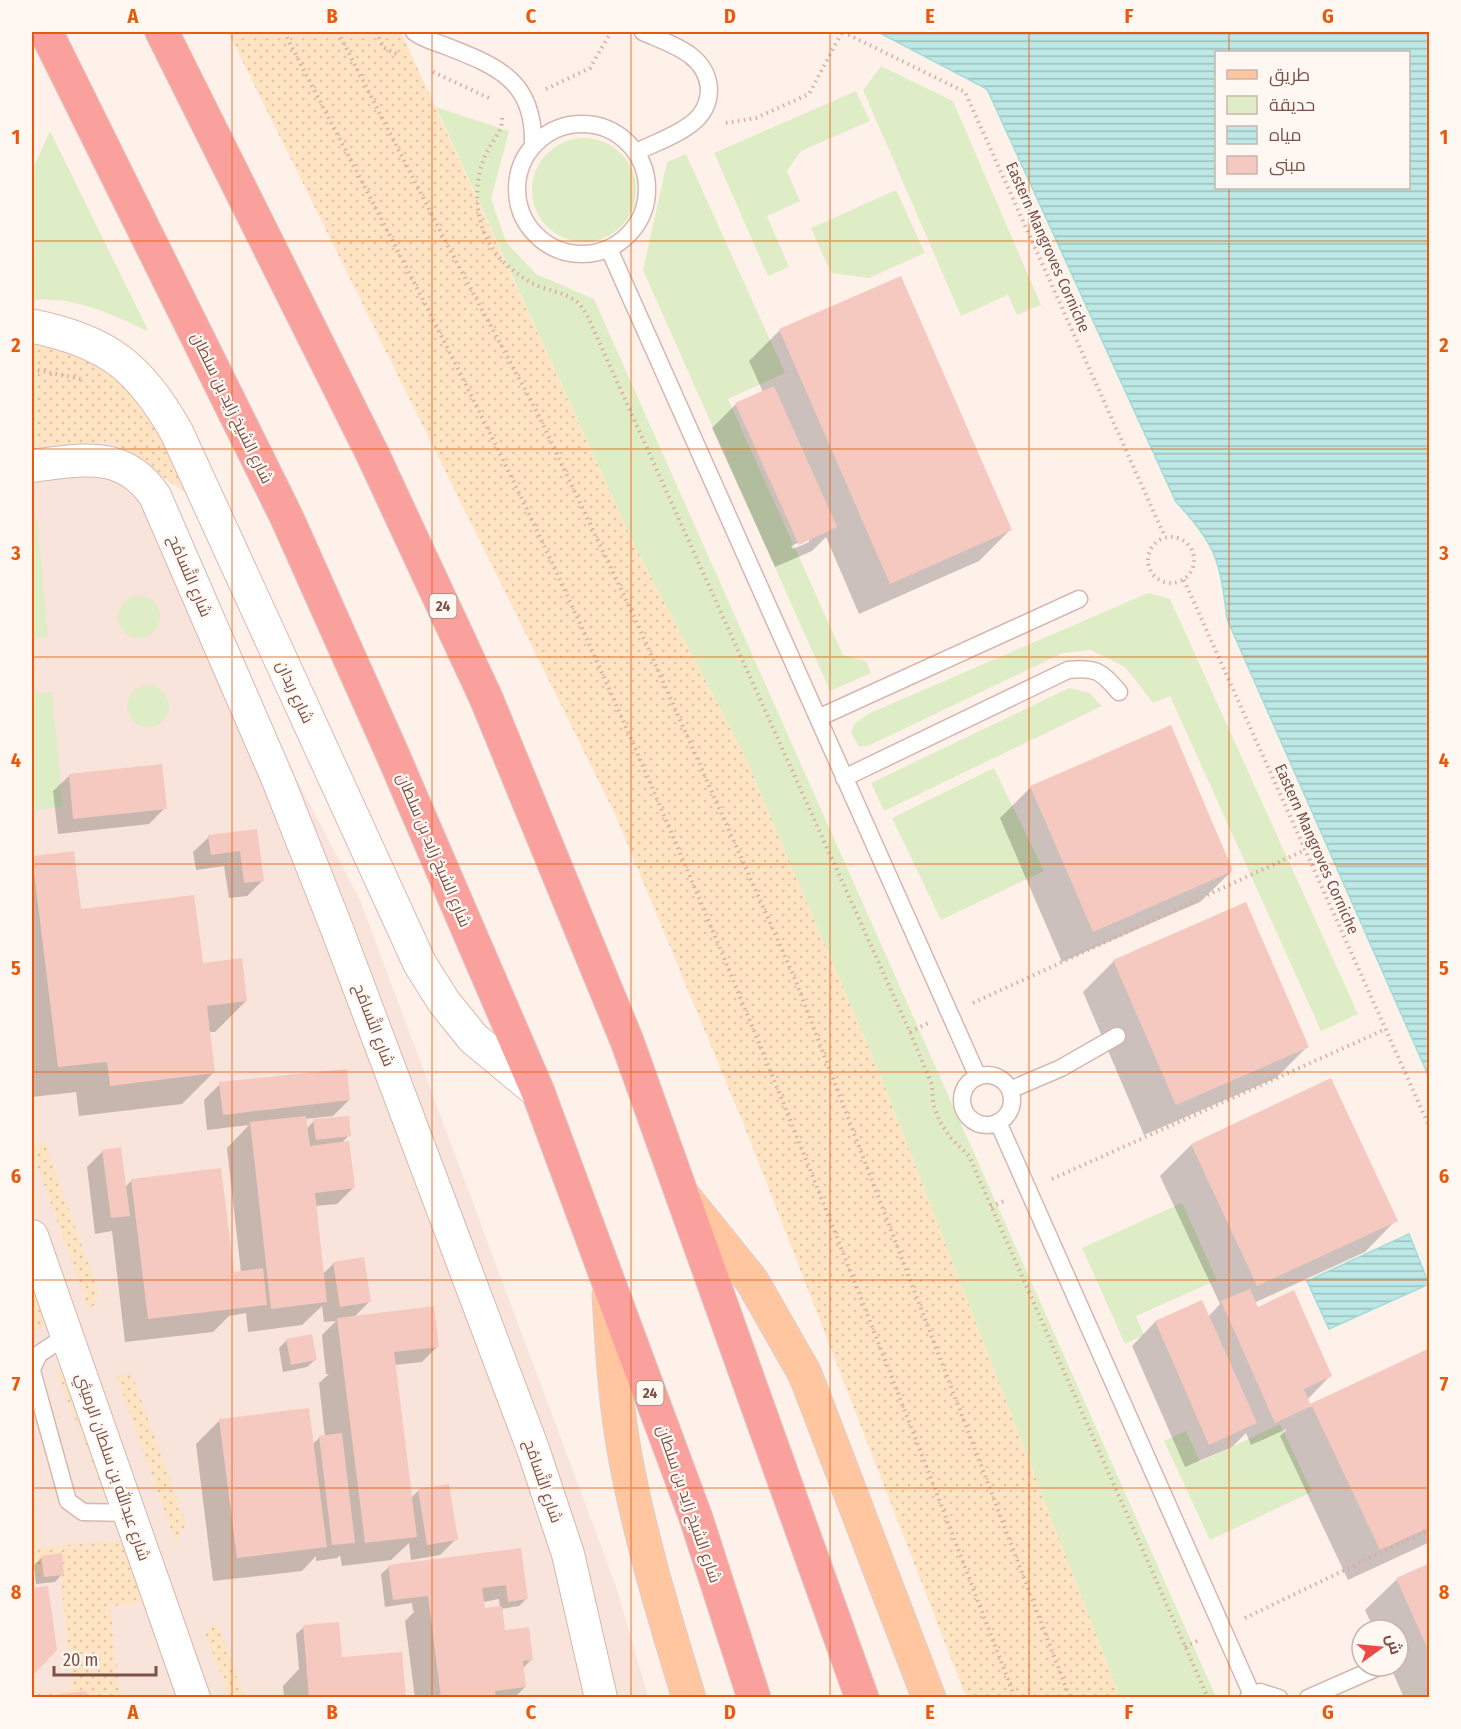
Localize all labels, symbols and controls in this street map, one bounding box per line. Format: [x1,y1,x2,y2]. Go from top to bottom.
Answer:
text: A [127,4,140,28]
text: B [326,4,338,28]
text: C [526,4,537,28]
text: D [724,4,736,28]
text: E [925,4,935,28]
text: F [1125,4,1134,28]
text: G [1322,4,1334,28]
legend [1215,51,1410,189]
text: طريق [1269,64,1310,87]
text: حديقة [1269,94,1315,116]
text: مياه [1269,124,1302,146]
text: 1 [12,125,20,149]
text: 1 [1440,125,1448,149]
text: مبنى [1269,154,1306,176]
street label: Eastern Mangroves Corniche [1002,159,1094,335]
street label: شارع الشيخ زايد بن سلطان [185,329,277,487]
text: 2 [10,333,21,357]
text: 2 [1438,333,1449,357]
street label: شارع التَّسامُح [162,532,217,621]
text: 3 [10,541,21,565]
text: 3 [1438,541,1449,565]
road number: 24 [430,594,456,618]
street label: شارع ربدان [270,658,318,727]
text: 4 [11,748,21,772]
text: 4 [1439,748,1449,772]
street label: Eastern Mangroves Corniche [1271,761,1363,937]
street label: شارع الشيخ زايد بن سلطان [391,770,475,931]
text: 5 [11,956,21,980]
text: 5 [1439,956,1449,980]
street label: شارع التَّسامُح [348,980,400,1070]
text: 6 [11,1164,21,1188]
text: 6 [1439,1164,1449,1188]
street label: شارع عبدالله بن سلطان الرميثي [68,1370,155,1565]
text: 7 [12,1372,21,1396]
text: 7 [1440,1372,1449,1396]
road number: 24 [636,1381,664,1405]
street label: شارع الشيخ زايد بن سلطان [651,1423,725,1586]
street label: شارع التَّسامُح [518,1436,568,1526]
text: 8 [11,1580,22,1604]
text: 8 [1439,1580,1450,1604]
north arrow [1350,1618,1410,1678]
text: ش [1382,1632,1406,1657]
scale bar [54,1639,156,1677]
text: 20 m [63,1649,98,1671]
text: A [127,1700,140,1724]
text: B [326,1700,338,1724]
text: C [526,1700,537,1724]
text: D [724,1700,736,1724]
text: E [925,1700,935,1724]
text: F [1125,1700,1134,1724]
text: G [1322,1700,1334,1724]

